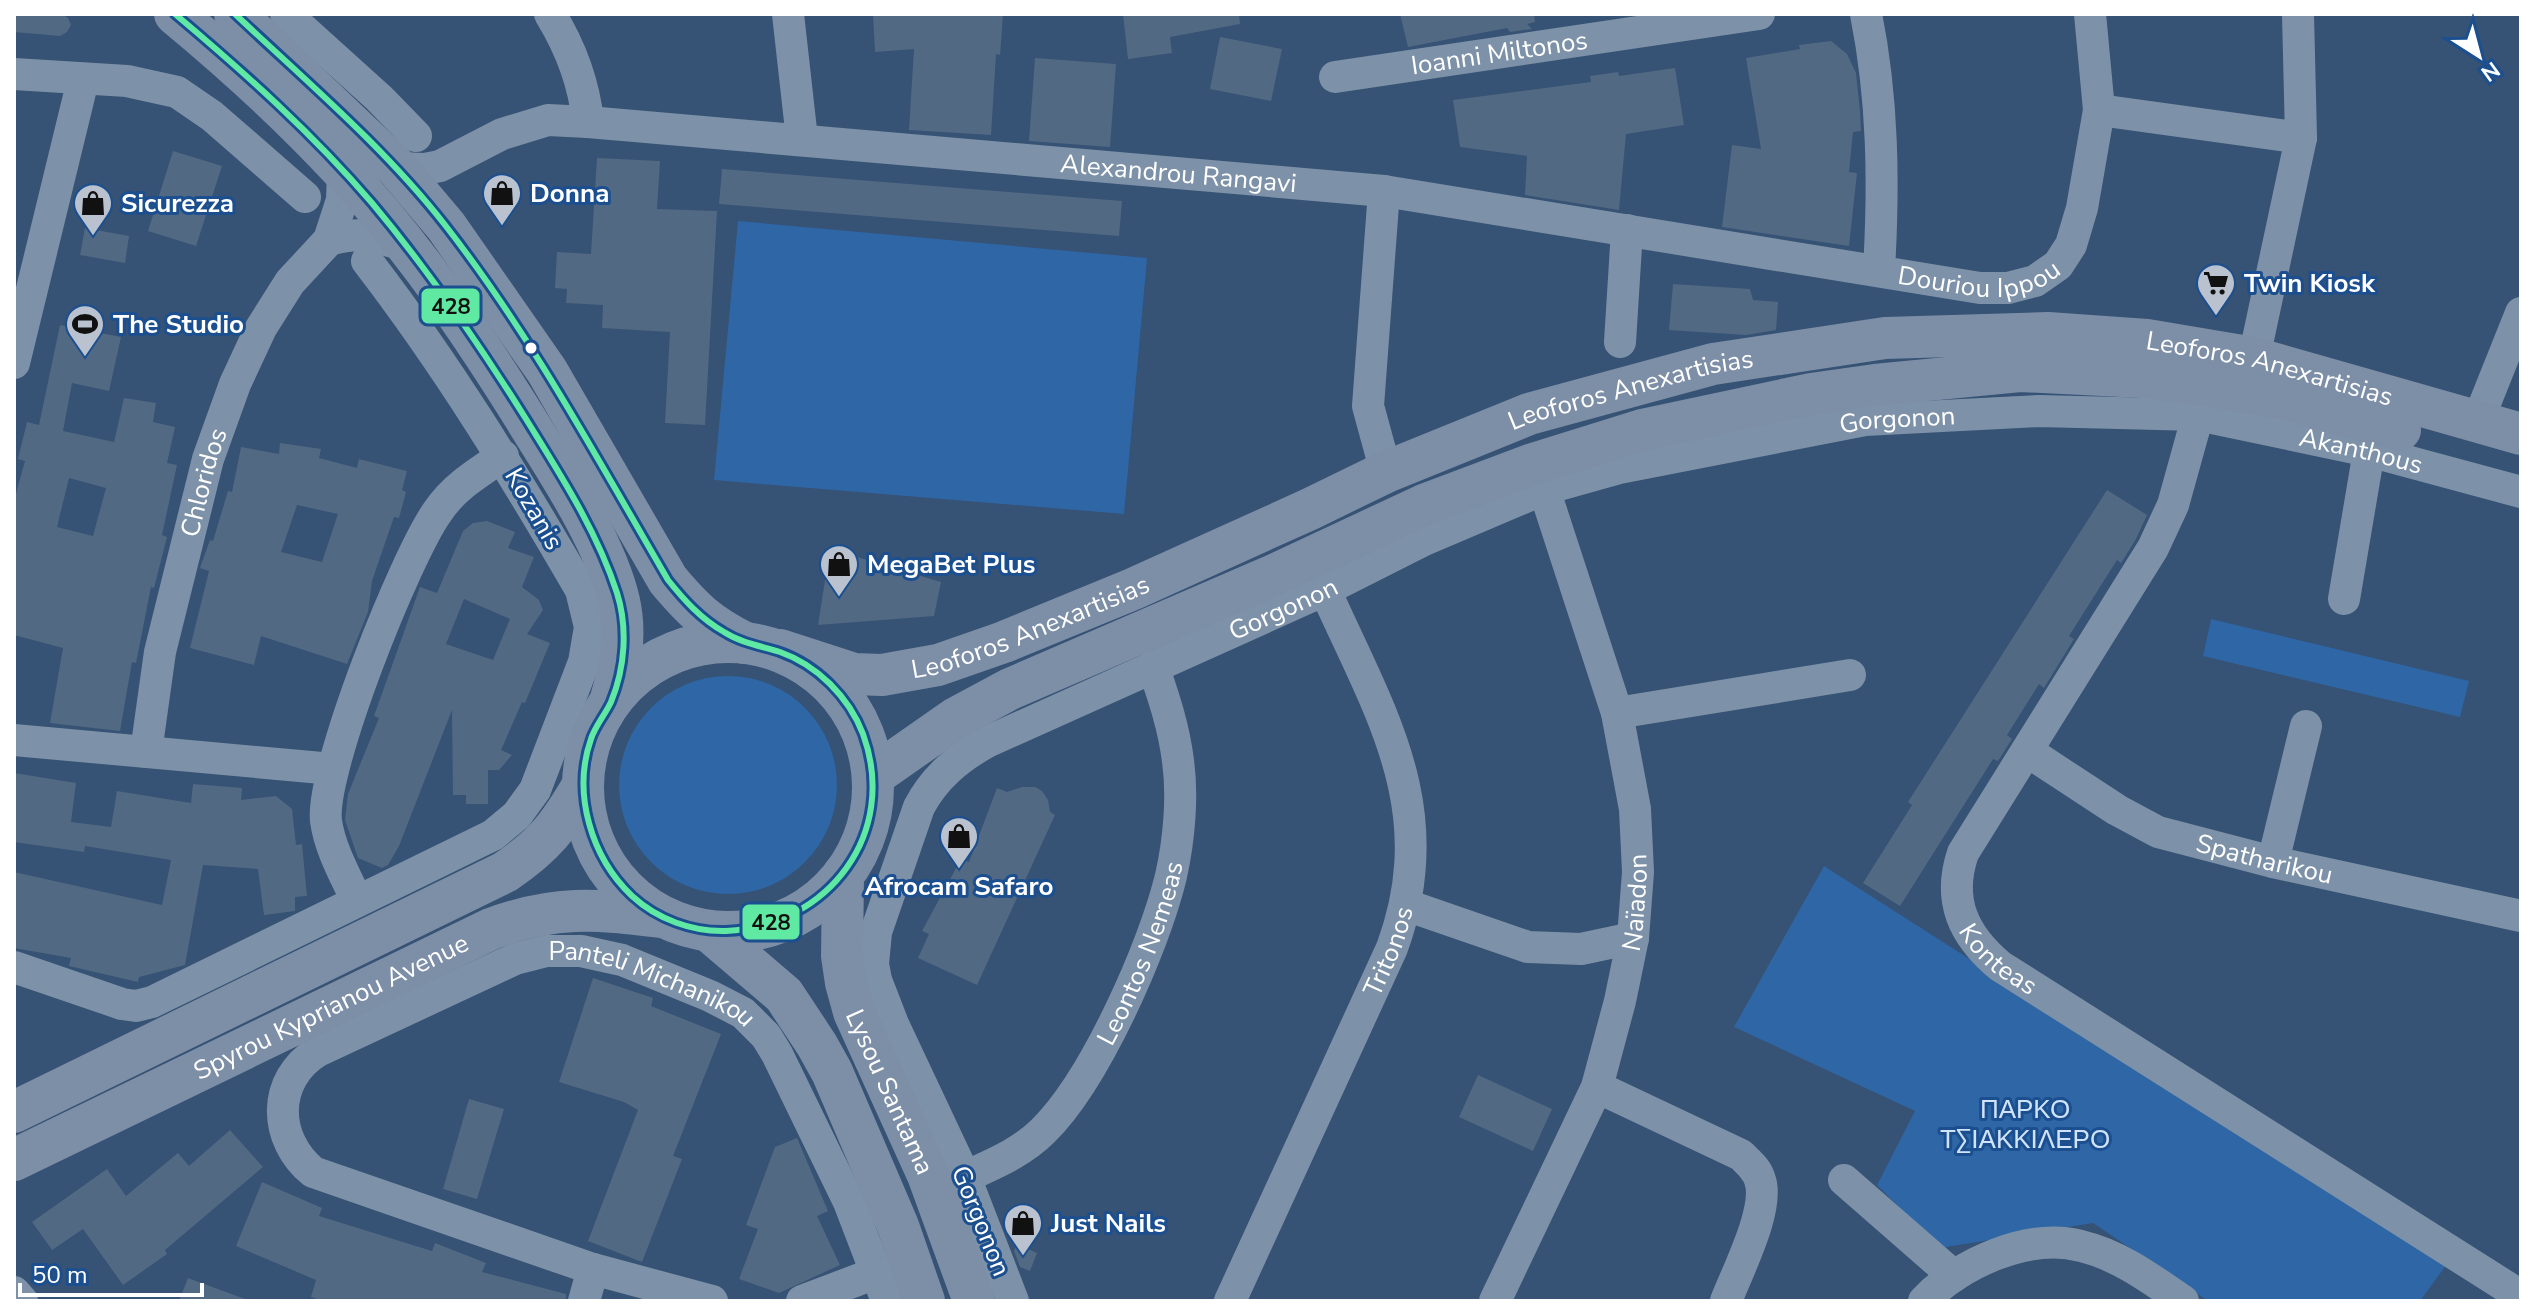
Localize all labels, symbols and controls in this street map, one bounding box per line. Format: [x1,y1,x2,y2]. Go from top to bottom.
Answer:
north arrow [2439,16,2519,96]
street label: Ioanni Miltonos [1409,22,1590,83]
text: N [2475,54,2506,88]
street label: Alexandrou Rangavi [1059,146,1298,201]
shop icon: Donna [481,172,523,227]
place label: Donna [530,176,609,211]
shop icon: Sicurezza [72,182,114,237]
place label: Sicurezza [121,186,234,221]
street label: Douriou Ippou [1895,251,2067,306]
supermarket icon: Twin Kiosk [2195,262,2237,317]
place label: Twin Kiosk [2244,266,2376,301]
line badge: 428 [420,287,481,325]
text: 428 [431,292,471,322]
sports icon: The Studio [64,303,106,358]
place label: The Studio [113,307,244,342]
street label: Leoforos Anexartisias [2144,323,2397,414]
unlabelled marker [523,340,539,356]
street label: Leoforos Anexartisias [1503,341,1756,438]
street label: Gorgonon [1836,398,1956,442]
street label: Akanthous [2296,419,2427,482]
street label: Chloridos [172,423,235,541]
street label: Kozanis [497,462,571,556]
shop icon: MegaBet Plus [818,543,860,598]
place label: MegaBet Plus [867,547,1036,582]
street label: Leoforos Anexartisias [908,566,1155,687]
street label: Gorgonon [1223,569,1344,649]
shop icon: Afrocam Safaro [938,815,980,870]
street label: Spatharikou [2192,825,2336,892]
street label: Naïadon [1613,853,1656,954]
street label: Leontos Nemeas [1088,858,1191,1051]
place label: Afrocam Safaro [865,869,1053,904]
line badge: 428 [741,903,801,941]
street label: Tritonos [1355,903,1421,1002]
text: 428 [751,908,791,938]
street label: Konteas [1951,917,2044,1003]
street label: Spyrou Kyprianou Avenue [187,925,474,1088]
street label: Panteli Michanikou [548,933,764,1034]
street label: Lysou Santama [838,1004,943,1180]
park label: ΠΑΡΚΟ ΤΣΙΑΚΚΙΛΕΡΟ [1940,1092,2110,1157]
street label: Gorgonon [943,1161,1019,1281]
shop icon: Just Nails [1002,1202,1044,1257]
place label: Just Nails [1050,1206,1166,1241]
scale bar [20,1247,202,1297]
text: 50 m [32,1259,88,1291]

